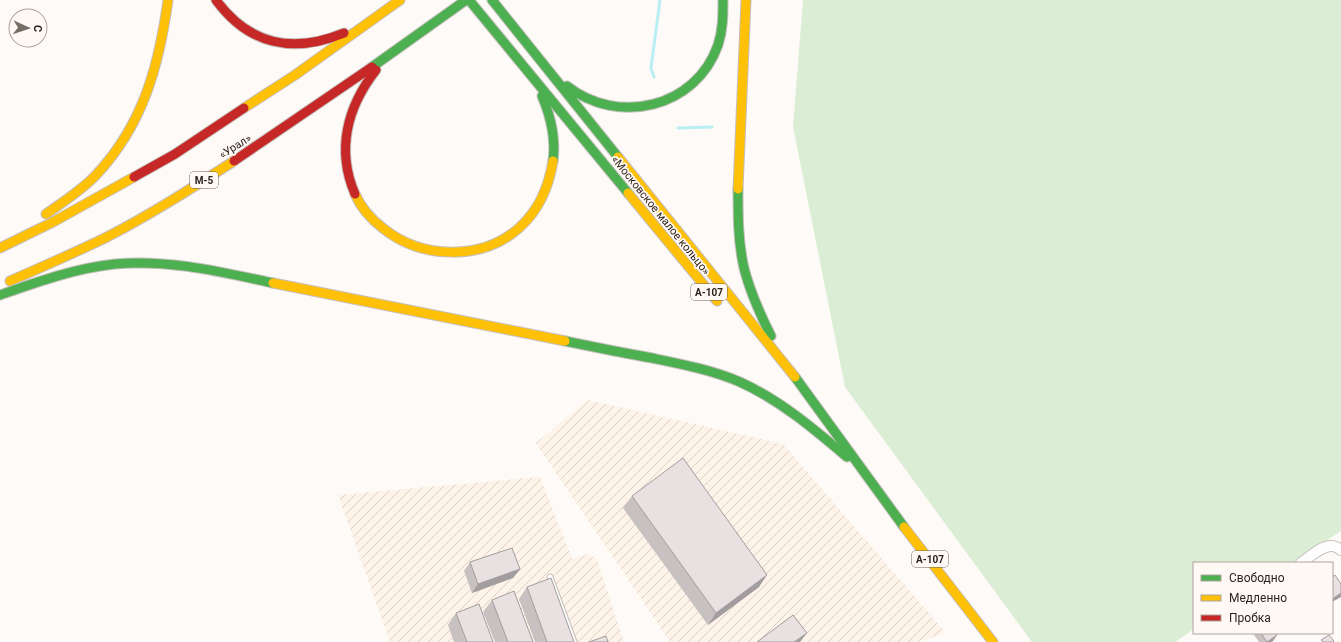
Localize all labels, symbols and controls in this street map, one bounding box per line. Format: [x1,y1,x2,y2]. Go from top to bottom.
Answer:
north arrow [8,8,48,48]
text: С [31,25,44,32]
street label: «Урал» [217,132,254,161]
street label: «Московское малое кольцо» [609,153,713,277]
road number: М-5 [190,172,218,188]
road number: А-107 [691,284,727,300]
road number: А-107 [912,551,948,567]
legend [1193,562,1333,634]
text: Свободно [1229,571,1285,585]
text: Медленно [1229,591,1287,605]
text: Пробка [1229,611,1271,625]

